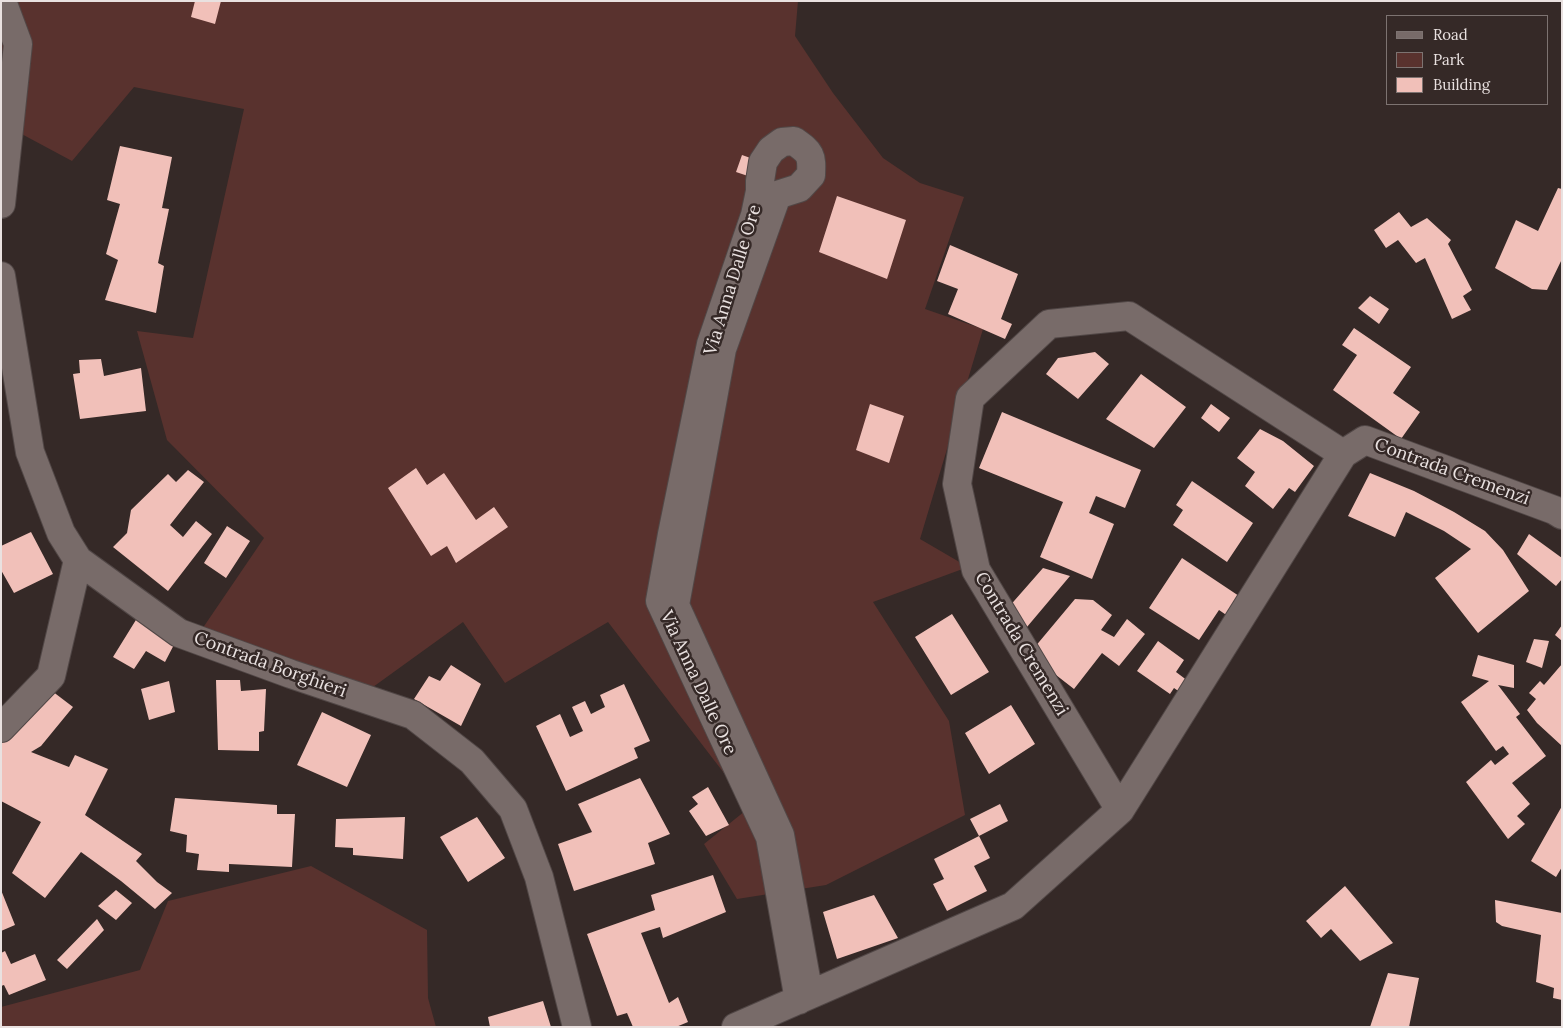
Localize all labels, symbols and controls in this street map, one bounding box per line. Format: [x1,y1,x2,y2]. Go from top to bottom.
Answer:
legend [1386,15,1548,105]
text: Road [1433,25,1468,44]
text: Park [1433,50,1464,69]
text: Building [1433,75,1490,94]
street label: Via Anna Dalle Ore [700,202,766,358]
street label: Contrada Cremenzi [1371,434,1533,510]
street label: Contrada Cremenzi [970,568,1072,720]
street label: Via Anna Dalle Ore [655,608,741,758]
street label: Contrada Borghieri [191,627,349,703]

